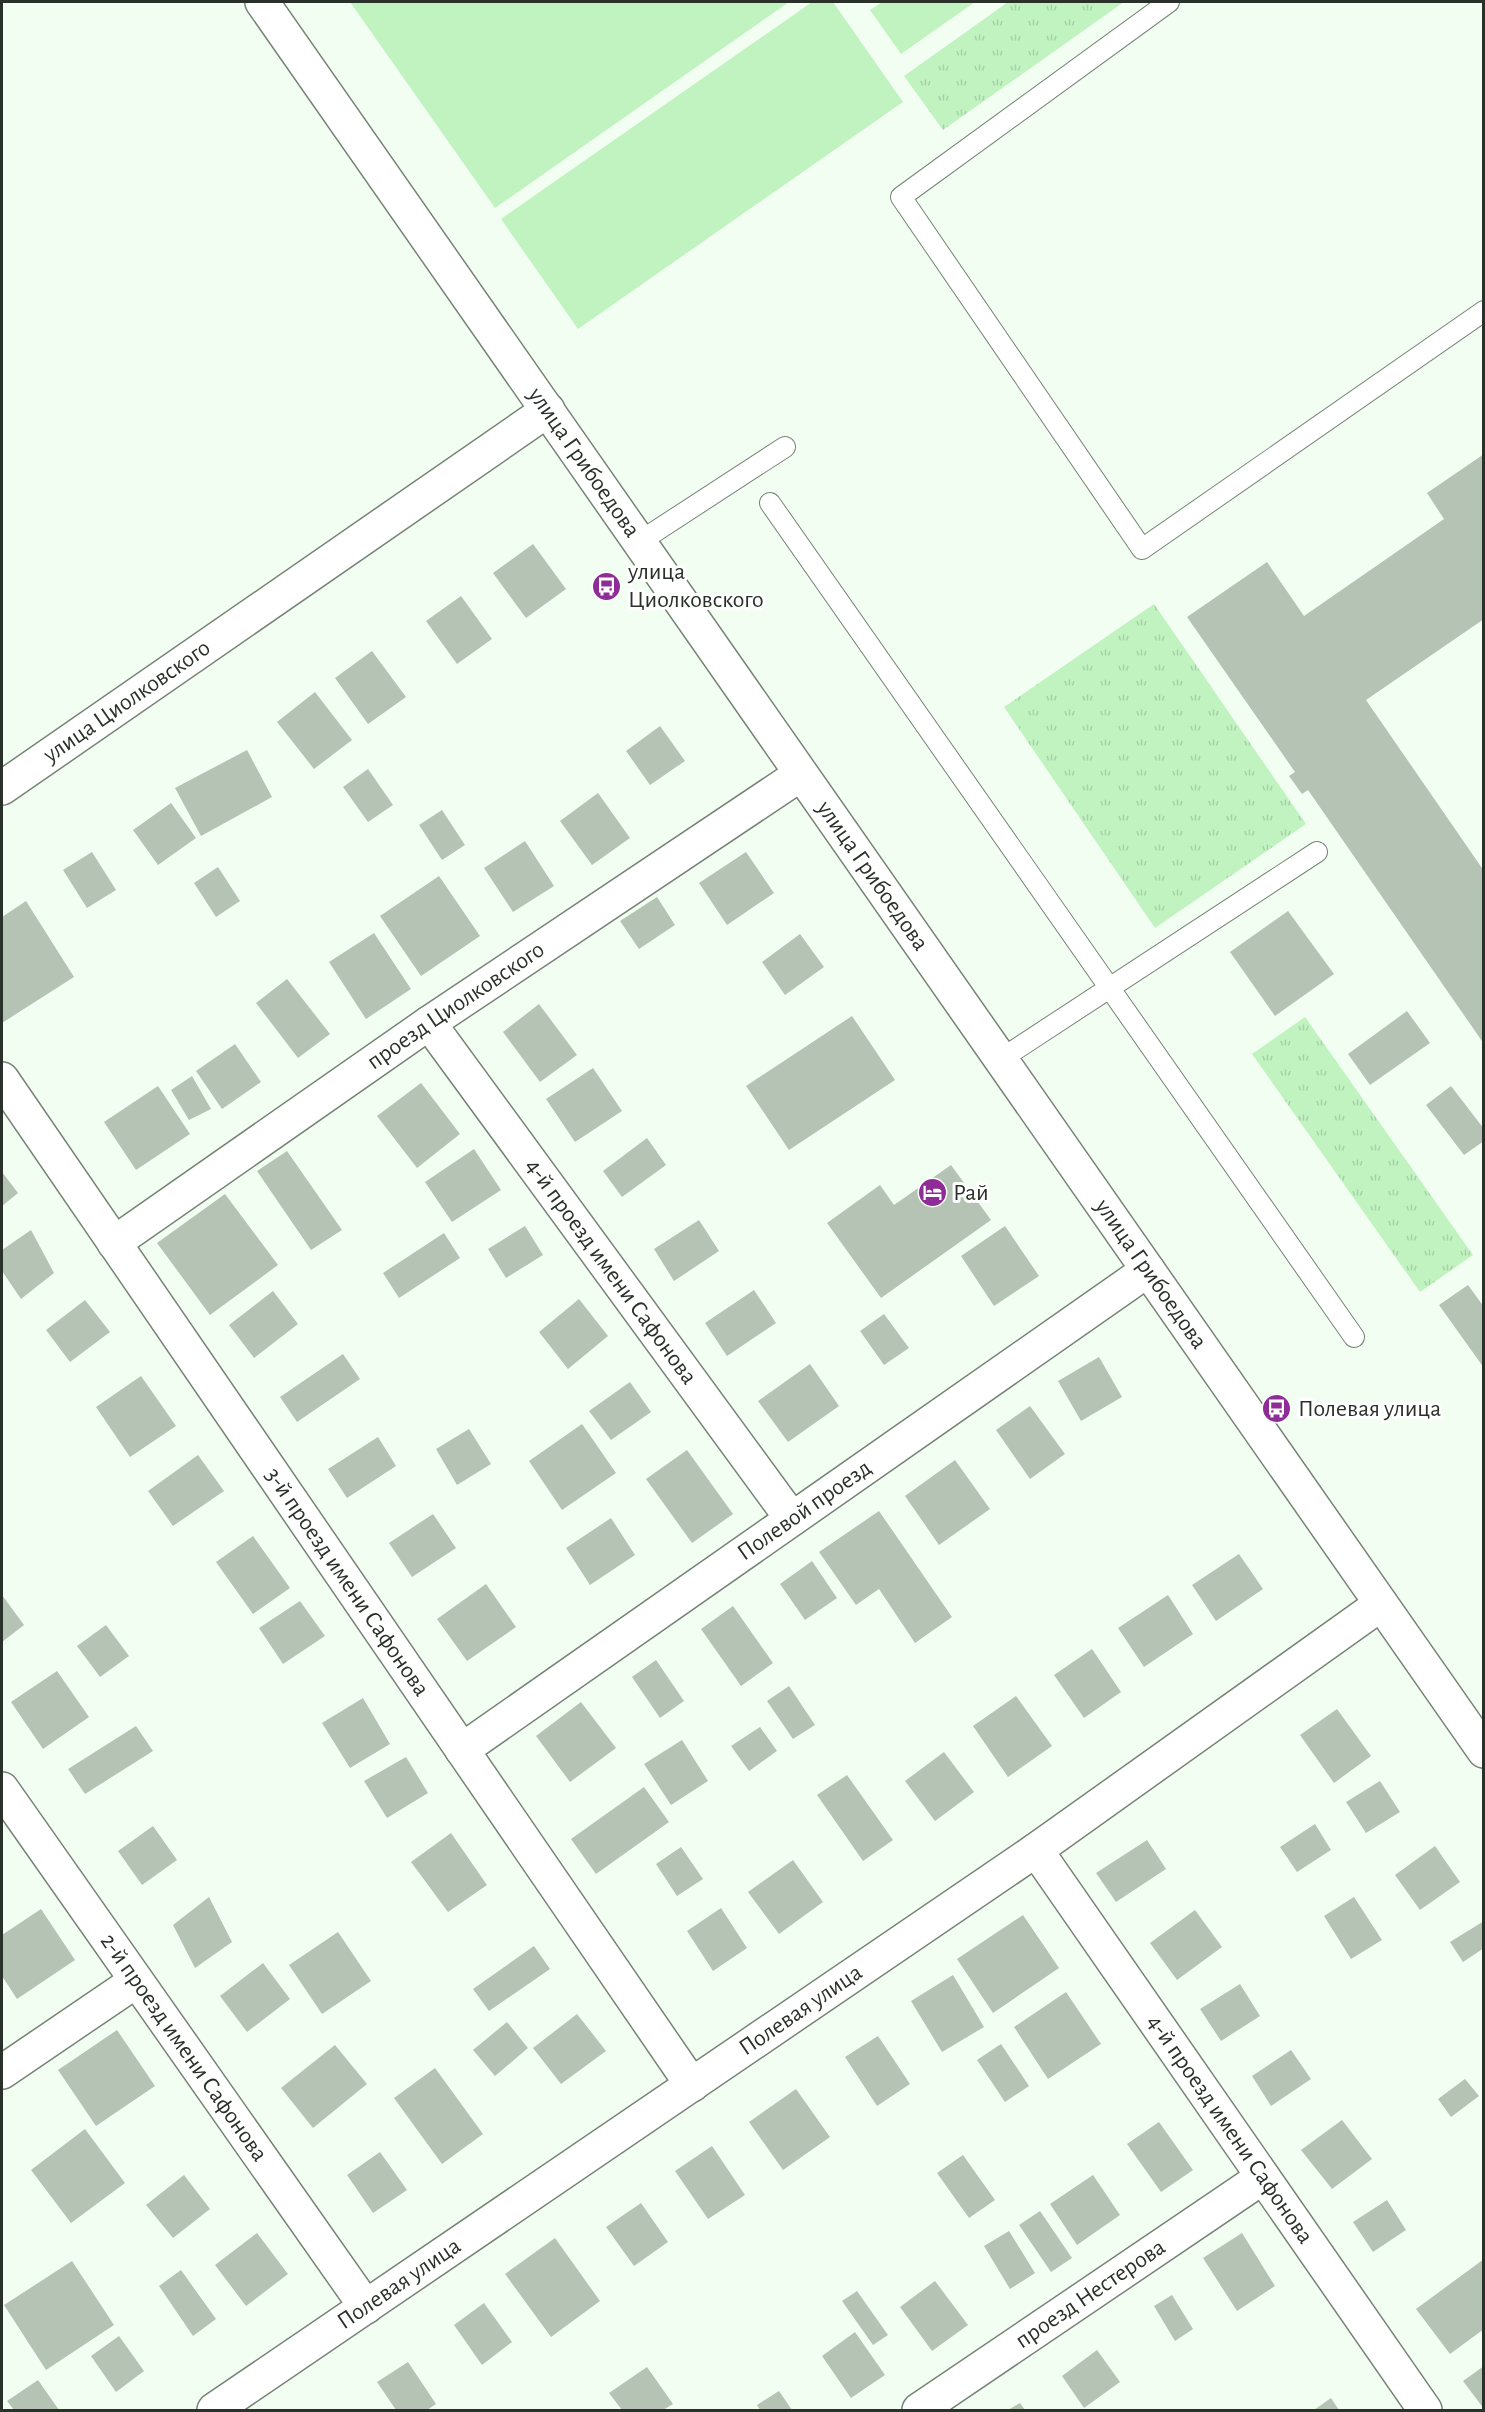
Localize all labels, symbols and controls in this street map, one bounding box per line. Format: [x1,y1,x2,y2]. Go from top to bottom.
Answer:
street label: улица Грибоедова [523,383,644,542]
place label: улица Циолковского [627,560,764,612]
bus stop icon: улица Циолковского [591,570,623,602]
street label: улица Циолковского [38,636,215,768]
street label: улица Грибоедова [812,796,933,955]
street label: проезд Циолковского [363,937,549,1074]
street label: 4-й проезд имени Сафонова [521,1154,701,1389]
hotel icon: Рай [916,1177,948,1209]
place label: Рай [953,1181,989,1205]
street label: улица Грибоедова [1090,1194,1211,1353]
bus stop icon: Полевая улица [1261,1393,1293,1425]
place label: Полевая улица [1298,1397,1441,1421]
street label: Полевой проезд [733,1455,876,1565]
street label: 3-й проезд имени Сафонова [260,1463,434,1701]
street label: 2-й проезд имени Сафонова [96,1929,272,2166]
street label: Полевая улица [735,1960,867,2060]
street label: 4-й проезд имени Сафонова [1142,2010,1318,2248]
street label: Полевая улица [333,2234,465,2334]
street label: проезд Нестерова [1011,2235,1170,2353]

